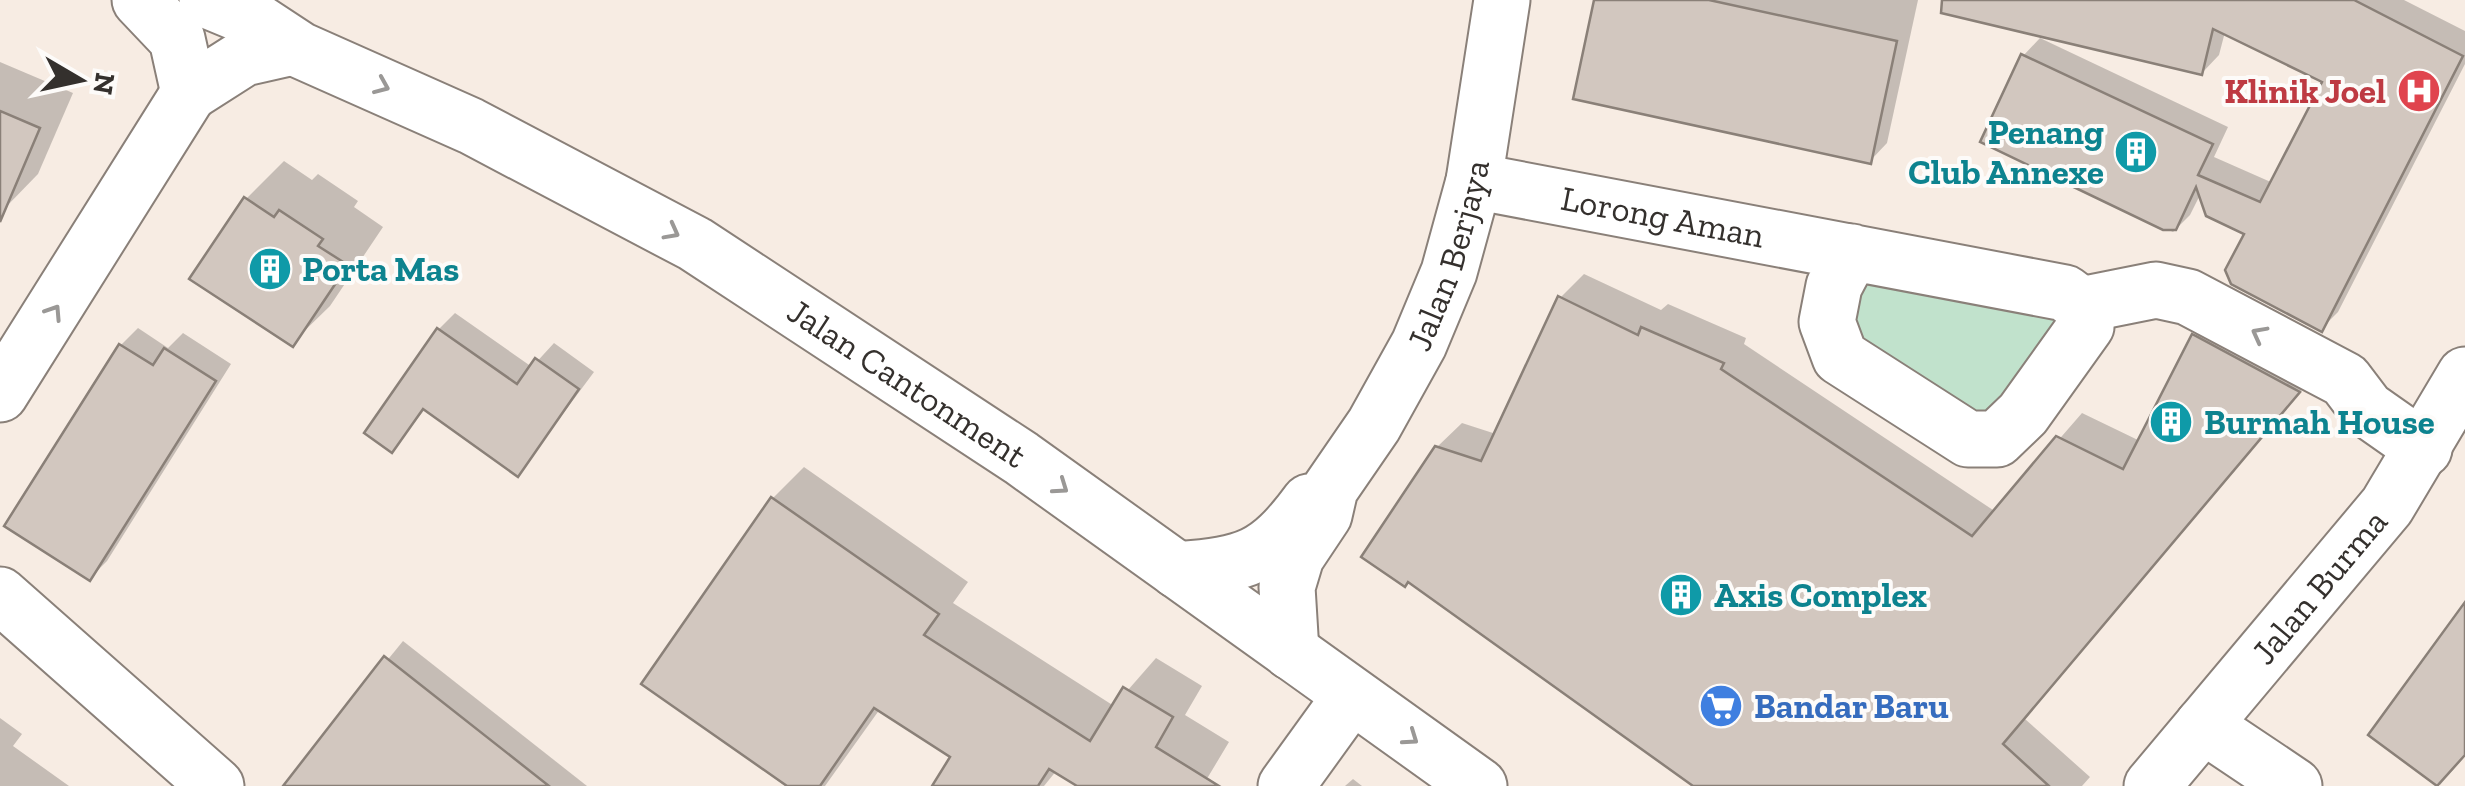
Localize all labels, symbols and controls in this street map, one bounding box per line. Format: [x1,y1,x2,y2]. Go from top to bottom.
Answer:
north arrow [30,30,130,130]
hospital icon: Klinik Joel [2396,68,2442,114]
place label: Klinik Joel [2224,70,2386,112]
text: N [86,71,122,97]
one-way arrow [372,74,390,94]
place label: Penang Club Annexe [1908,111,2104,193]
building icon: Penang Club Annexe [2113,129,2159,175]
street label: Jalan Berjaya [1398,157,1498,357]
street label: Lorong Aman [1558,177,1768,257]
one-way arrow [662,220,680,240]
building icon: Porta Mas [247,246,293,292]
place label: Porta Mas [302,248,459,290]
street label: Jalan Cantonment [780,290,1034,477]
one-way arrow [41,305,60,323]
one-way arrow [2251,327,2269,346]
building icon: Burmah House [2148,399,2194,445]
place label: Burmah House [2204,401,2435,443]
one-way arrow [1050,475,1068,493]
street label: Jalan Burma [2242,501,2396,673]
building icon: Axis Complex [1658,572,1704,618]
place label: Axis Complex [1714,574,1927,616]
supermarket icon: Bandar Baru [1698,683,1744,729]
place label: Bandar Baru [1754,685,1949,727]
one-way arrow [1399,726,1418,744]

